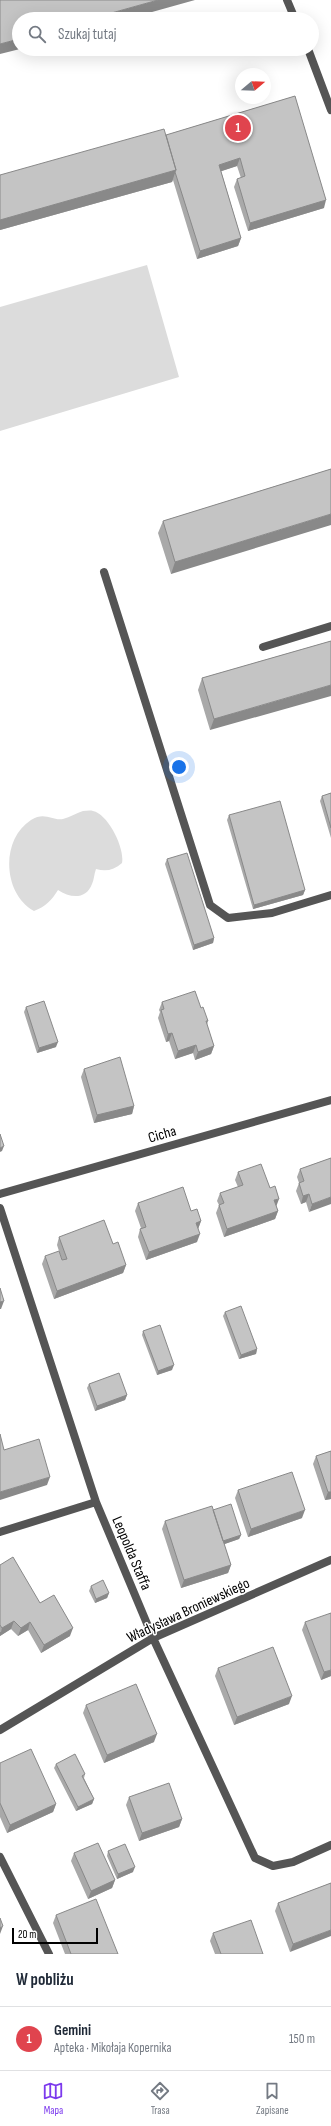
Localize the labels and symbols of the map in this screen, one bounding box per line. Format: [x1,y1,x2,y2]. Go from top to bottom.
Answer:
north arrow [235,68,271,104]
pin: 1 [225,113,251,143]
your location [169,757,189,777]
street label: Cicha [146,1121,179,1148]
street label: Leopolda Staffa [108,1513,156,1593]
street label: Władysława Broniewskiego [124,1574,253,1647]
scale bar [12,1926,98,1945]

